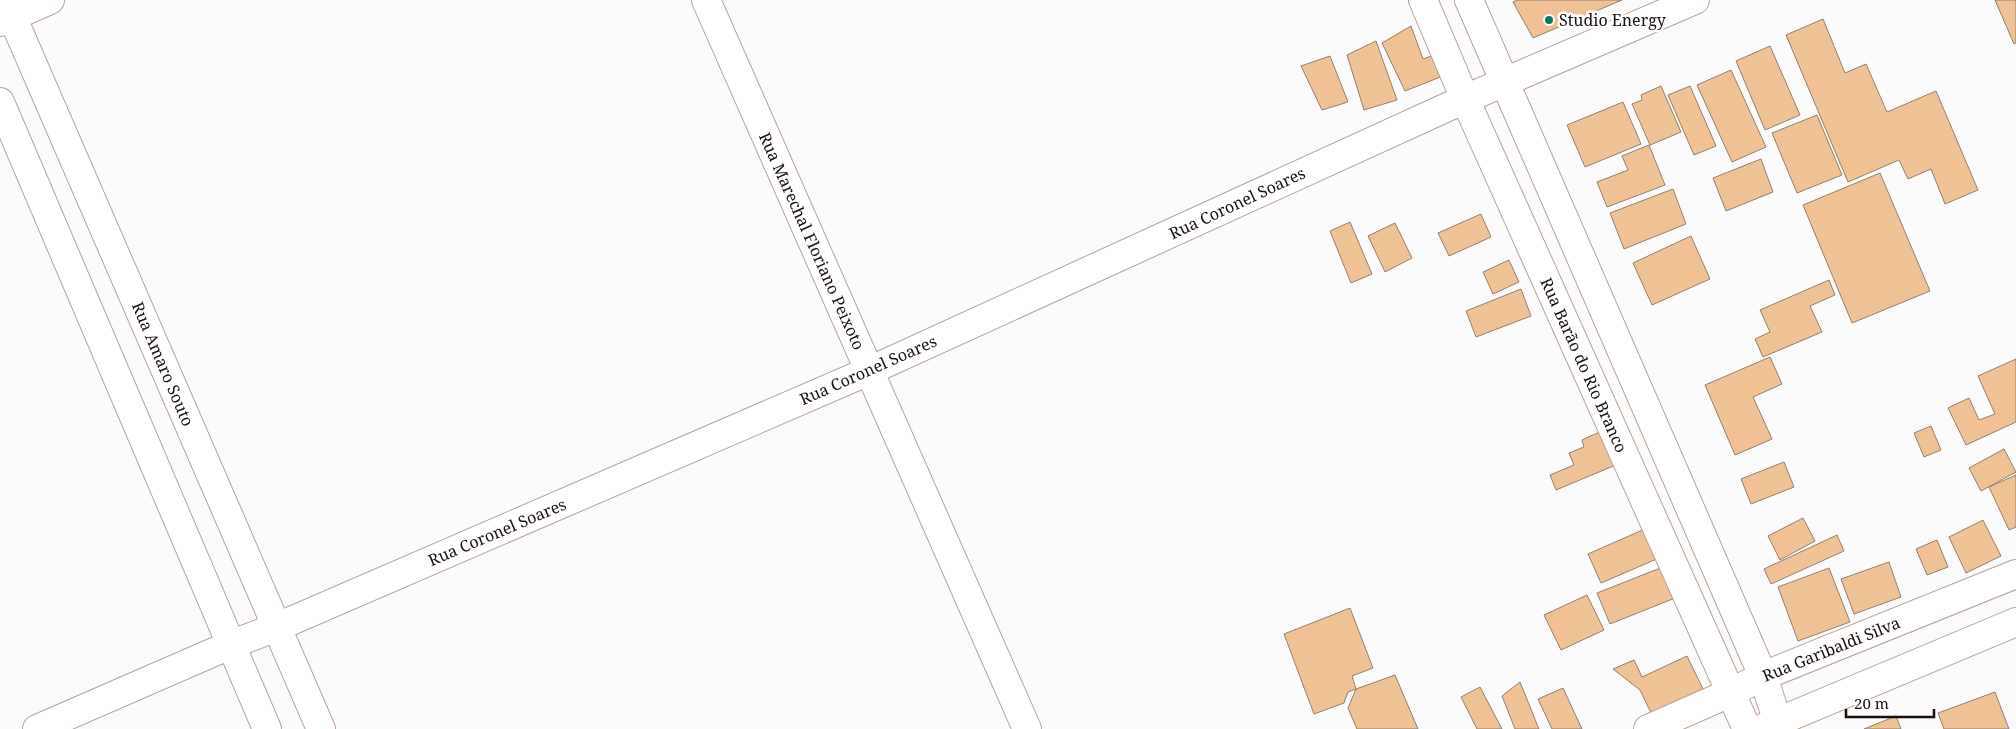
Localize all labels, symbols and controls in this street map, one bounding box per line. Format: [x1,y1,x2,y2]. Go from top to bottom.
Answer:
place label: Studio Energy [1559,9,1667,31]
marker: Studio Energy [1543,14,1555,26]
street label: Rua Marechal Floriano Peixoto [754,129,870,353]
street label: Rua Coronel Soares [1165,162,1309,244]
street label: Rua Barão do Rio Branco [1535,274,1633,456]
street label: Rua Amaro Souto [127,298,199,430]
street label: Rua Coronel Soares [796,330,940,410]
street label: Rua Coronel Soares [425,493,569,571]
street label: Rua Garibaldi Silva [1759,611,1903,687]
scale bar [1846,686,1934,718]
text: 20 m [1854,693,1889,713]

